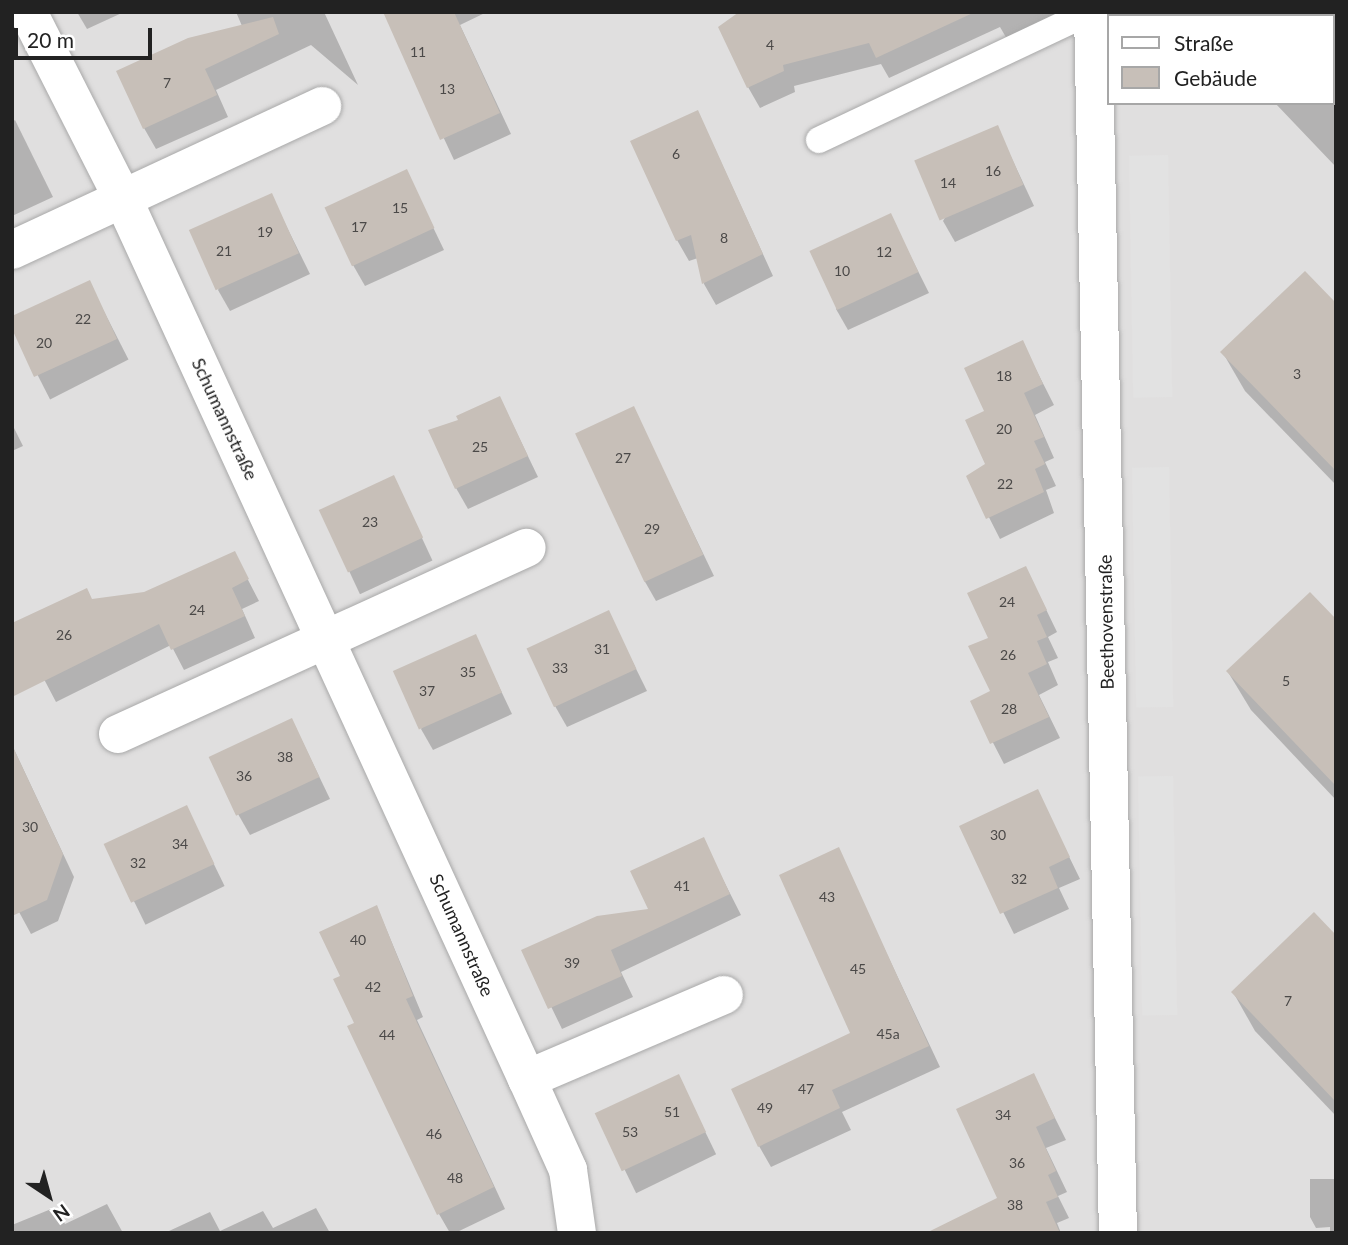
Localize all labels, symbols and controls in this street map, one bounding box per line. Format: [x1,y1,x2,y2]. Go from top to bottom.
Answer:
scale bar [18,14,156,58]
legend [1106,14,1334,105]
text: 20 m [27,27,74,52]
text: Straße [1174,30,1234,55]
house number: 4 [766,37,774,53]
house number: 11 [410,44,426,60]
text: Gebäude [1174,65,1257,90]
house number: 7 [163,75,171,91]
house number: 13 [439,81,455,97]
house number: 6 [672,146,680,162]
house number: 16 [985,163,1001,179]
house number: 14 [940,175,956,191]
house number: 15 [392,200,408,216]
house number: 17 [351,219,367,235]
house number: 19 [257,224,273,240]
house number: 8 [720,230,728,246]
house number: 21 [216,243,232,259]
house number: 12 [876,244,892,260]
house number: 10 [834,263,850,279]
house number: 22 [75,311,91,327]
house number: 20 [36,335,52,351]
street label: Schumannstraße [187,355,263,483]
house number: 3 [1293,366,1301,382]
house number: 18 [996,368,1012,384]
house number: 20 [996,421,1012,437]
house number: 25 [472,439,488,455]
house number: 27 [615,450,631,466]
house number: 22 [997,476,1013,492]
house number: 23 [362,514,378,530]
house number: 29 [644,521,660,537]
street label: Beethovenstraße [1094,554,1118,690]
house number: 24 [999,594,1015,610]
house number: 24 [189,602,205,618]
house number: 26 [56,627,72,643]
house number: 31 [594,641,610,657]
house number: 26 [1000,647,1016,663]
house number: 33 [552,660,568,676]
house number: 35 [460,664,476,680]
house number: 5 [1282,673,1290,689]
house number: 37 [419,683,435,699]
house number: 28 [1001,701,1017,717]
house number: 38 [277,749,293,765]
house number: 36 [236,768,252,784]
house number: 30 [22,819,38,835]
house number: 30 [990,827,1006,843]
house number: 34 [172,836,188,852]
house number: 32 [130,855,146,871]
street label: Schumannstraße [425,870,499,1000]
house number: 32 [1011,871,1027,887]
house number: 41 [674,878,690,894]
house number: 43 [819,889,835,905]
house number: 40 [350,932,366,948]
house number: 39 [564,955,580,971]
house number: 45 [850,961,866,977]
house number: 42 [365,979,381,995]
house number: 7 [1284,993,1292,1009]
house number: 45a [876,1026,900,1042]
house number: 44 [379,1027,395,1043]
house number: 47 [798,1081,814,1097]
house number: 49 [757,1100,773,1116]
house number: 51 [664,1104,680,1120]
house number: 34 [995,1107,1011,1123]
house number: 53 [622,1124,638,1140]
house number: 46 [426,1126,442,1142]
house number: 36 [1009,1155,1025,1171]
north arrow [14,1161,84,1231]
house number: 48 [447,1170,463,1186]
house number: 38 [1007,1197,1023,1213]
text: N [49,1200,74,1227]

